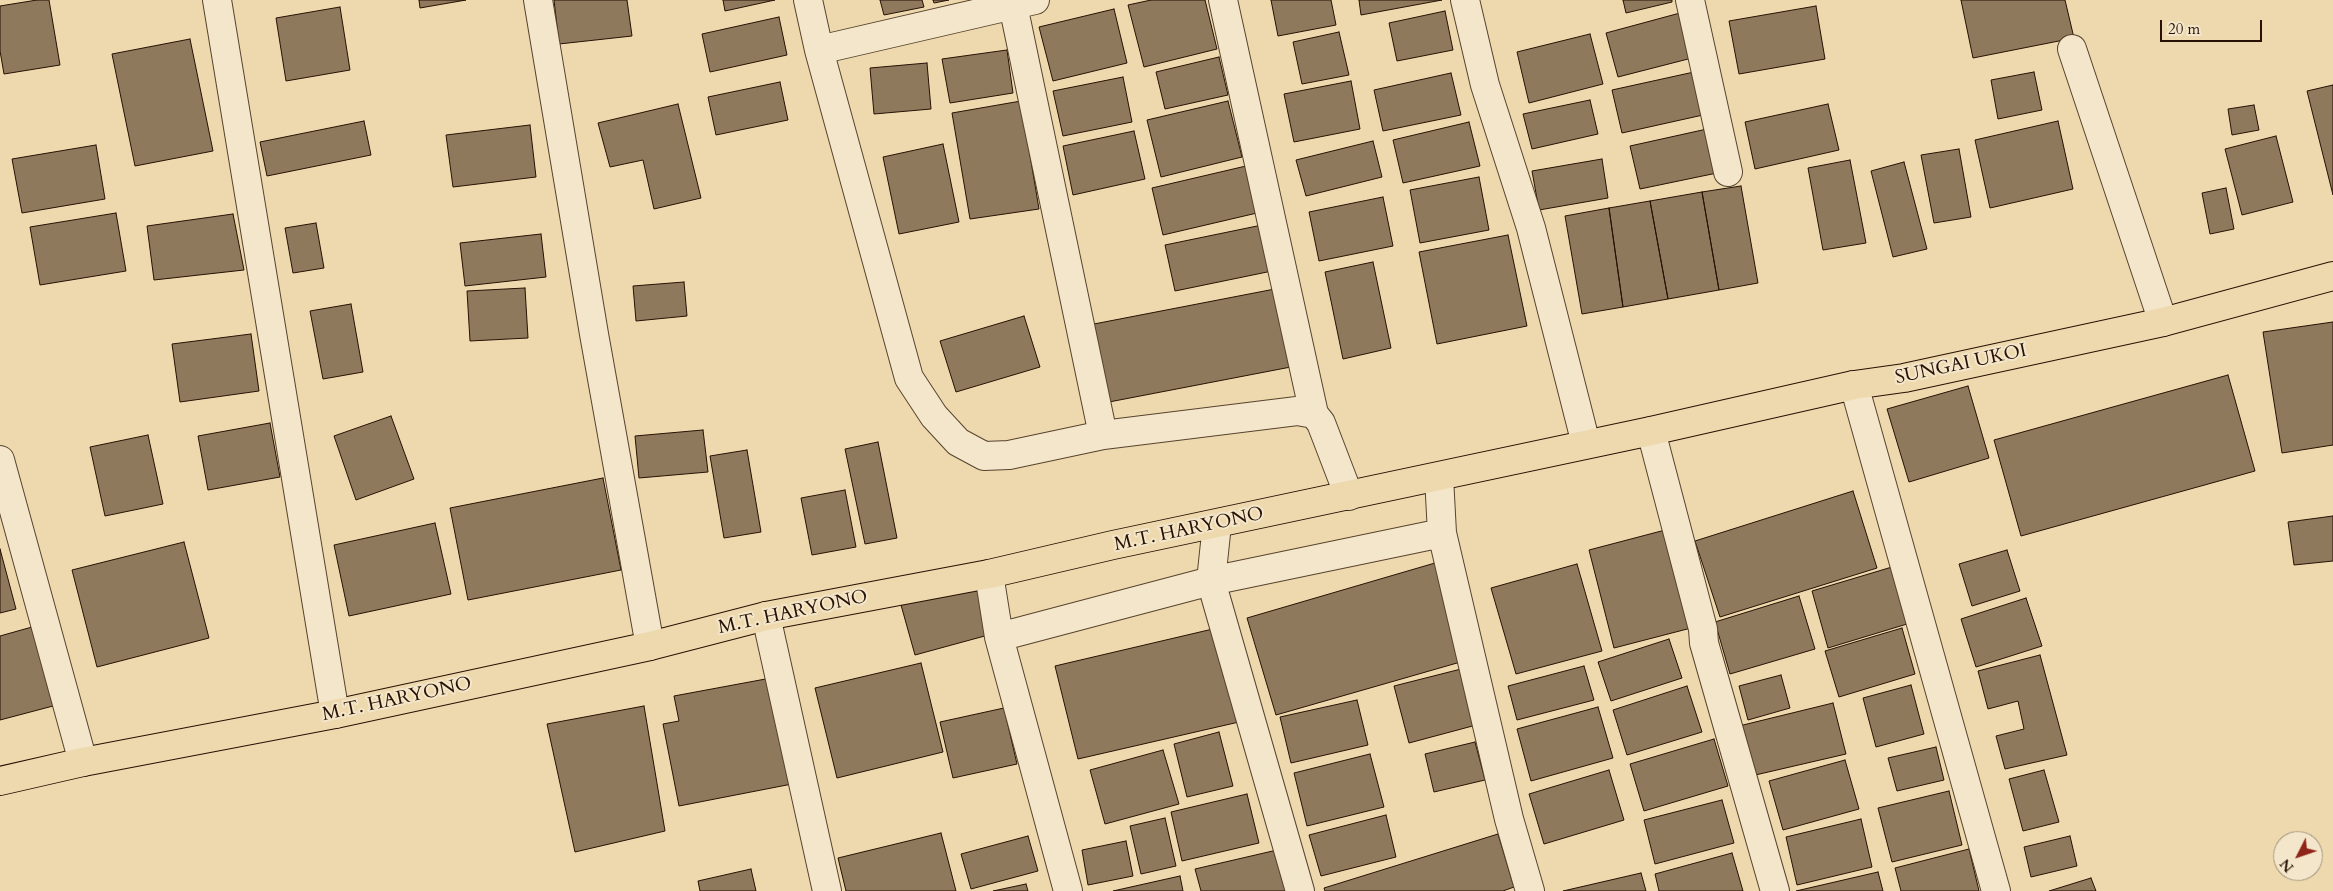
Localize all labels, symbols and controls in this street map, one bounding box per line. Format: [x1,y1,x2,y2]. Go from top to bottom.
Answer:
scale bar [2163,10,2266,42]
text: 20 m [2168,19,2200,39]
street label: SUNGAI UKOI [1893,340,2029,390]
street label: M.T. HARYONO [1112,503,1266,557]
street label: M.T. HARYONO [716,586,870,640]
street label: M.T. HARYONO [320,673,474,727]
north arrow [2273,831,2323,881]
text: N [2276,855,2298,876]

